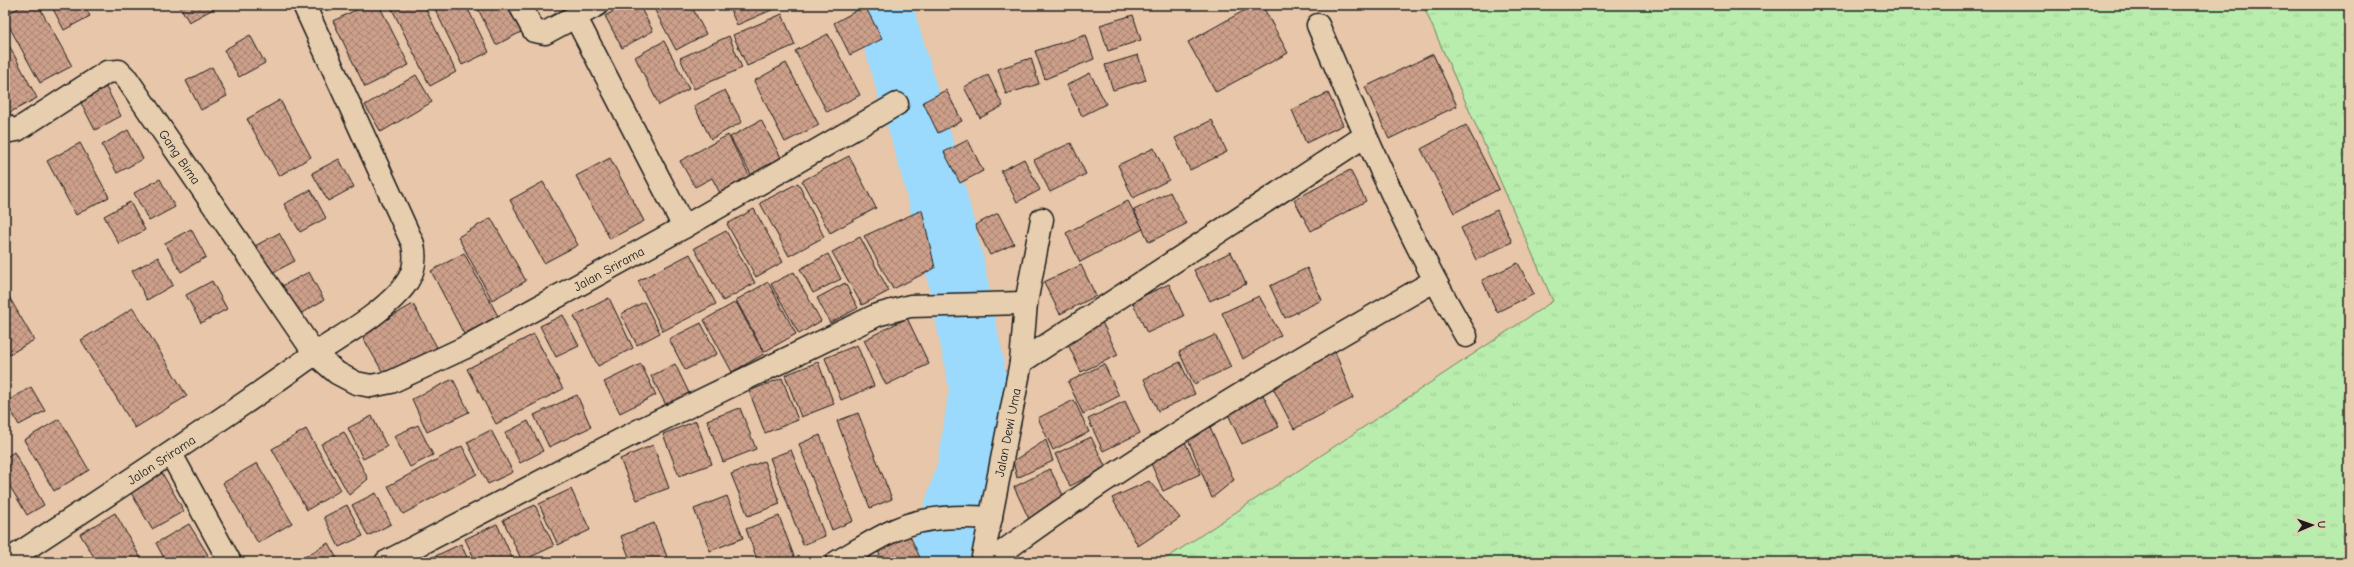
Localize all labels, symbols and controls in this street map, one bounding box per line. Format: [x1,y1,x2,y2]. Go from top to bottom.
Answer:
street label: Gang Bima [156,126,204,187]
street label: Jalan Srirama [571,243,647,294]
street label: Jalan Dewi Uma [991,387,1023,478]
street label: Jalan Srirama [124,432,198,487]
north arrow [2292,505,2332,545]
text: U [2315,521,2328,529]

